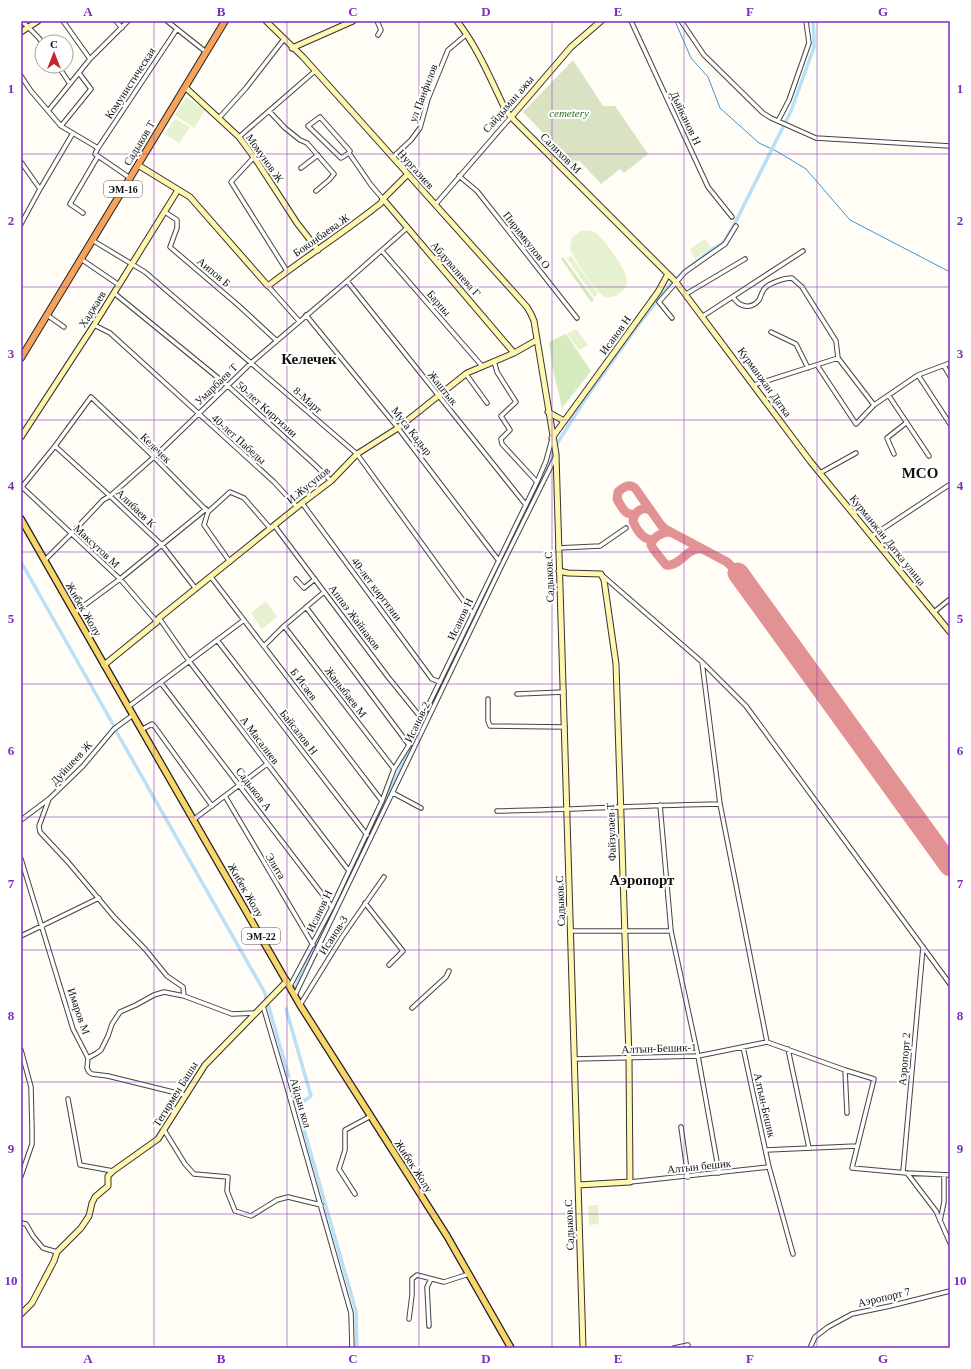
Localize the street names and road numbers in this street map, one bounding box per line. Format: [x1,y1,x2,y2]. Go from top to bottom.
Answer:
street label: Комунистическая [102,45,158,121]
street label: ул Панфилов [406,62,440,124]
street label: Сайдыман ажы [480,73,536,135]
street label: Дыйканов Н [668,89,704,147]
street label: Садыков Т [121,118,157,168]
street label: Салихов М [538,130,584,176]
street label: Момунов Ж [244,131,286,185]
street label: Нургазиев [395,147,437,191]
road number: ЭМ-16 [104,181,142,197]
street label: Пиримкулов О [501,209,553,271]
street label: Боконбаева.Ж [291,211,352,259]
street label: Абдувалиева Г [429,239,483,299]
street label: Аипов Б [195,255,233,289]
street label: Хаджаев [76,288,108,330]
street label: Барпы [425,288,454,319]
street label: Исанов Н [597,313,633,357]
street label: Курманжан Датка [736,345,794,419]
street label: Умарбаев Т [192,361,240,407]
street label: Жаштык [426,368,461,408]
street label: 50-лет Киргизии [234,378,300,440]
street label: 8-Март [291,384,325,416]
street label: Муса Кадыр [389,404,435,458]
street label: 40-лет Пабеды [209,412,269,467]
street label: Келечек [138,431,174,466]
street label: И.Жусупов [284,464,332,506]
street label: Алибаев К [114,486,159,530]
street label: Курманжан Датка улица [848,492,928,588]
street label: Максутов М [72,522,122,570]
street label: Садыков.С [542,551,556,603]
street label: 40-лет киргизии [349,555,405,623]
street label: Жибек Жолу [64,580,104,638]
street label: Аппаз Жайнаков [327,582,383,652]
street label: Исанов Н [445,596,475,642]
street label: Жаныбаев М [323,664,370,720]
street label: Б Исаев [288,666,320,702]
street label: Исанов-2 [402,700,432,744]
street label: Байсалов Н [278,707,320,757]
street label: А Масалиев [238,714,282,766]
street label: Дуйшеев Ж [48,739,94,787]
street label: Садыков А [234,765,274,813]
street label: Файзулаев Т [604,802,618,861]
street label: Элита [264,851,288,881]
street label: Жибек Жолу [226,861,266,919]
street label: Садыков.С [553,875,567,927]
street label: Исанов Н [304,888,334,934]
street label: Исанов-3 [316,913,350,957]
road number: ЭМ-22 [242,928,280,944]
street label: Имаров М [65,986,93,1036]
street label: Аэропорт 2 [896,1032,912,1086]
street label: Алтын-Бешик-1 [621,1041,697,1055]
street label: Тегирмен Башы [150,1059,200,1129]
street label: Алтын-Бешик [752,1071,778,1139]
street label: Айдын кол [288,1077,314,1130]
street label: Жибек Жолу [393,1138,436,1195]
street label: Алтын бешик [666,1157,732,1175]
street label: Садыков.С [562,1199,576,1251]
street label: Аэропорт 7 [857,1285,912,1309]

